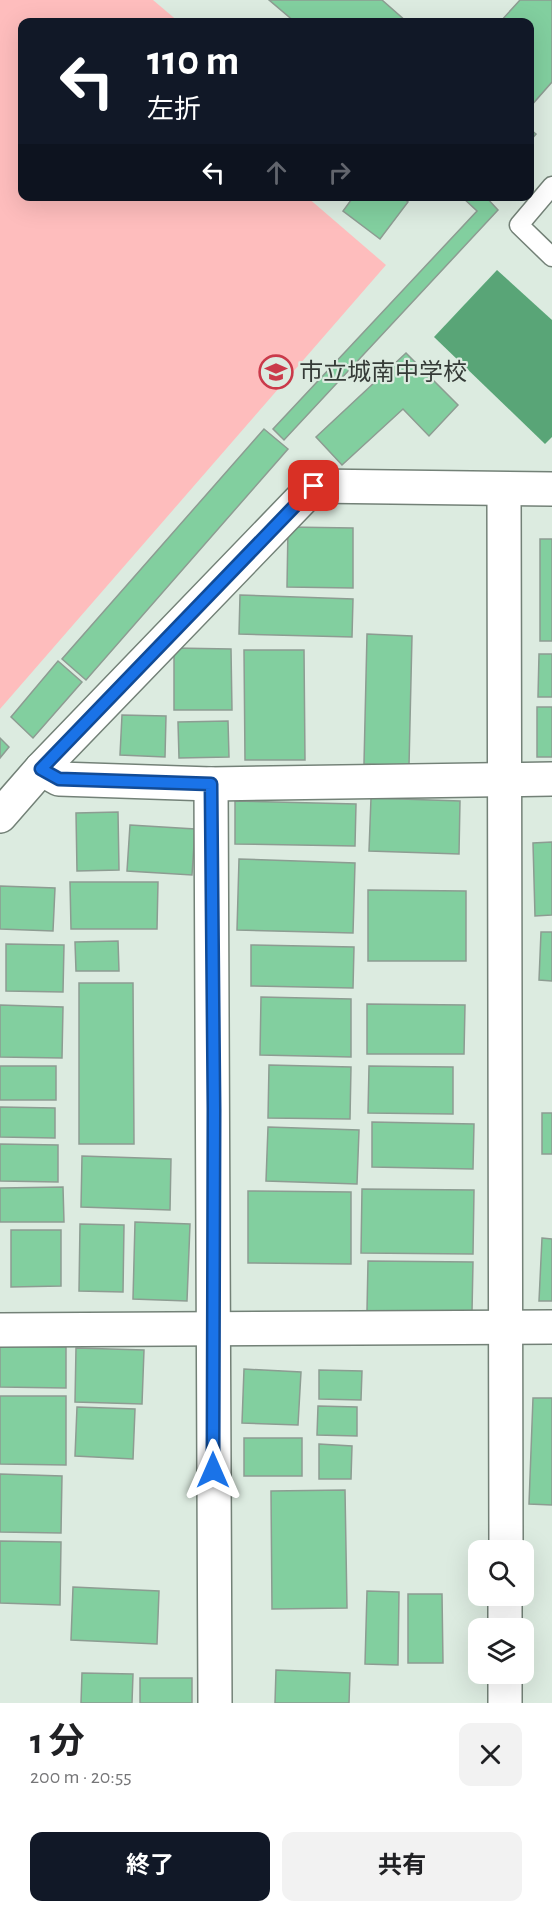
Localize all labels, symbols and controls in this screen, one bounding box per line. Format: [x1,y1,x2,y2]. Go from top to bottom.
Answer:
text: 110 m [147,40,239,82]
icon: left [48,42,126,120]
text: 左折 [147,96,201,123]
icon: left [197,156,230,189]
icon: ahead [260,156,293,189]
icon: right [323,156,356,189]
school or university icon: 市立城南中学校 [258,354,294,390]
place label: 市立城南中学校 [299,359,467,385]
pin [288,460,339,511]
icon: arrive [297,469,330,502]
position arrow [181,1438,245,1502]
map controls [468,1540,534,1684]
button: search [468,1540,534,1606]
button: layers [468,1618,534,1684]
button: close [459,1723,522,1786]
text: 1 分 [30,1724,84,1760]
text: 200 m · 20:55 [30,1767,132,1787]
button: 終了 [30,1832,270,1901]
button: 共有 [282,1832,522,1901]

